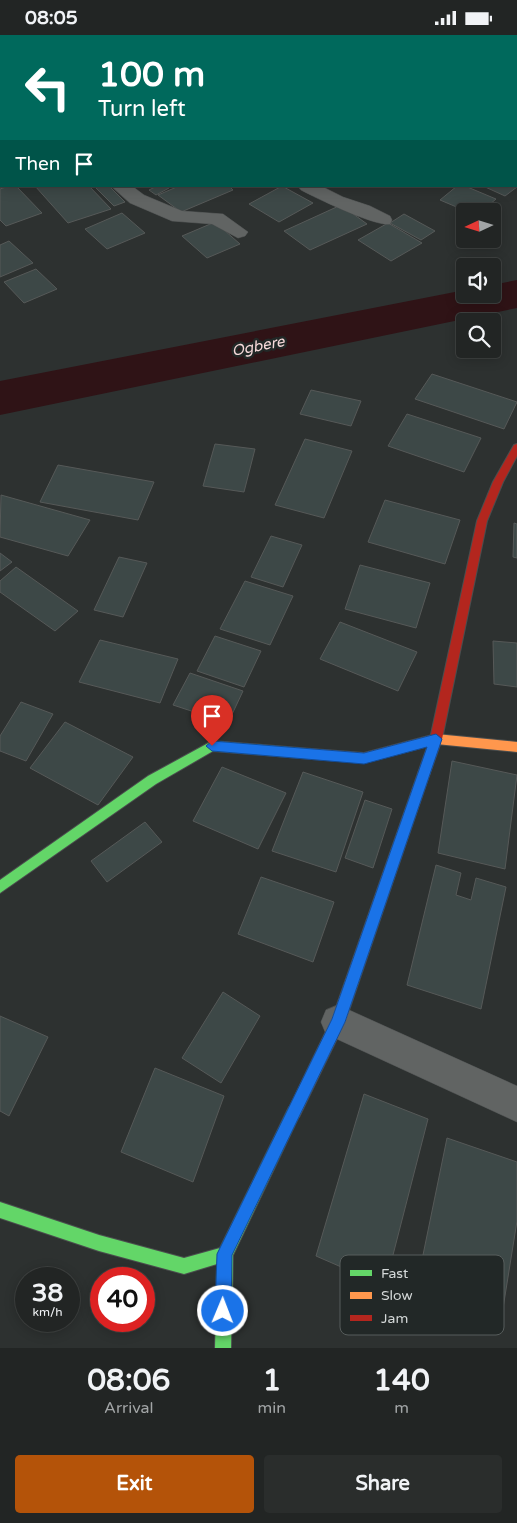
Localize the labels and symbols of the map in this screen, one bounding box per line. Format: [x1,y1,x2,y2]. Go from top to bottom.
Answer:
north arrow [456,203,501,247]
water label: Ogbere [230,332,287,360]
pin [191,695,233,746]
legend [340,1255,504,1335]
text: Fast [381,1265,409,1282]
speed limit sign: 40 [90,1267,155,1332]
position arrow [196,1284,248,1336]
text: Slow [381,1287,413,1304]
text: Jam [381,1310,408,1327]

